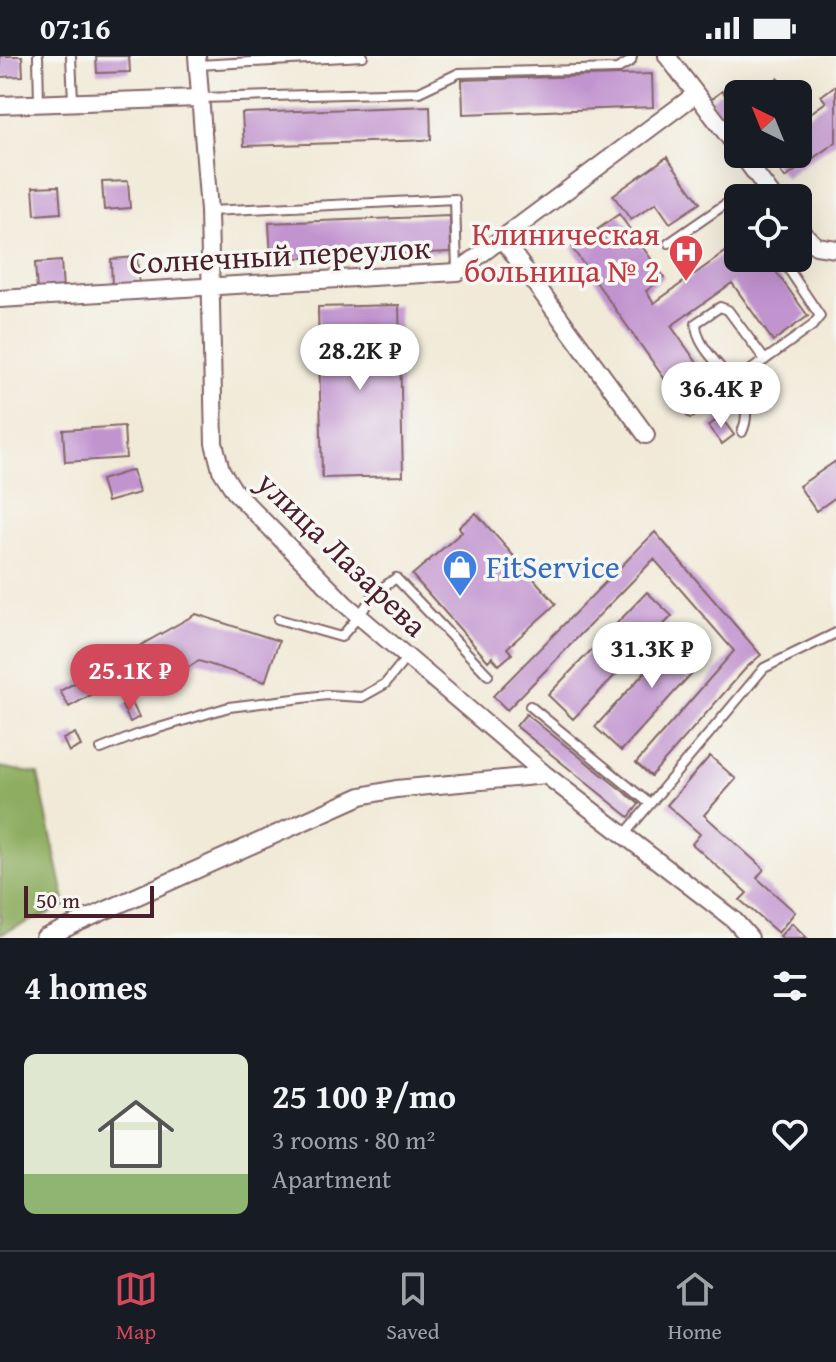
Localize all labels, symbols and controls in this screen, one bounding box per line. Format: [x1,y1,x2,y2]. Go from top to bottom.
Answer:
text: 07:16 [40,6,111,50]
north arrow [724,80,812,168]
map controls [724,80,812,272]
button: locate [724,184,812,272]
place label: Клиническая больница № 2 [464,210,660,294]
street label: Солнечный переулок [128,223,432,286]
hospital icon: Клиническая больница № 2 [667,233,705,283]
pin: 28.2K ₽ [286,324,434,392]
text: 28.2K ₽ [318,330,402,369]
pin: 36.4K ₽ [647,362,795,430]
text: 36.4K ₽ [679,368,763,407]
street label: улица Лазарева [246,459,439,648]
place label: FitService [486,543,620,590]
shop icon: FitService [441,548,479,598]
pin: 31.3K ₽ [578,622,726,690]
text: 31.3K ₽ [610,628,694,667]
pin: 25.1K ₽ [56,644,204,712]
text: 25.1K ₽ [88,650,172,689]
scale bar [24,882,154,918]
text: 50 m [36,884,80,916]
text: 4 homes [24,962,148,1011]
icon: filters [768,964,812,1008]
text: 25 100 ₽/mo [272,1071,456,1120]
icon: home [88,1086,184,1182]
icon: heart [768,1112,812,1156]
text: 3 rooms · 80 m² [272,1120,435,1159]
text: Apartment [272,1159,391,1198]
tab: Map [114,1267,158,1347]
tab: Saved [386,1267,440,1347]
tab: Home [668,1267,722,1347]

